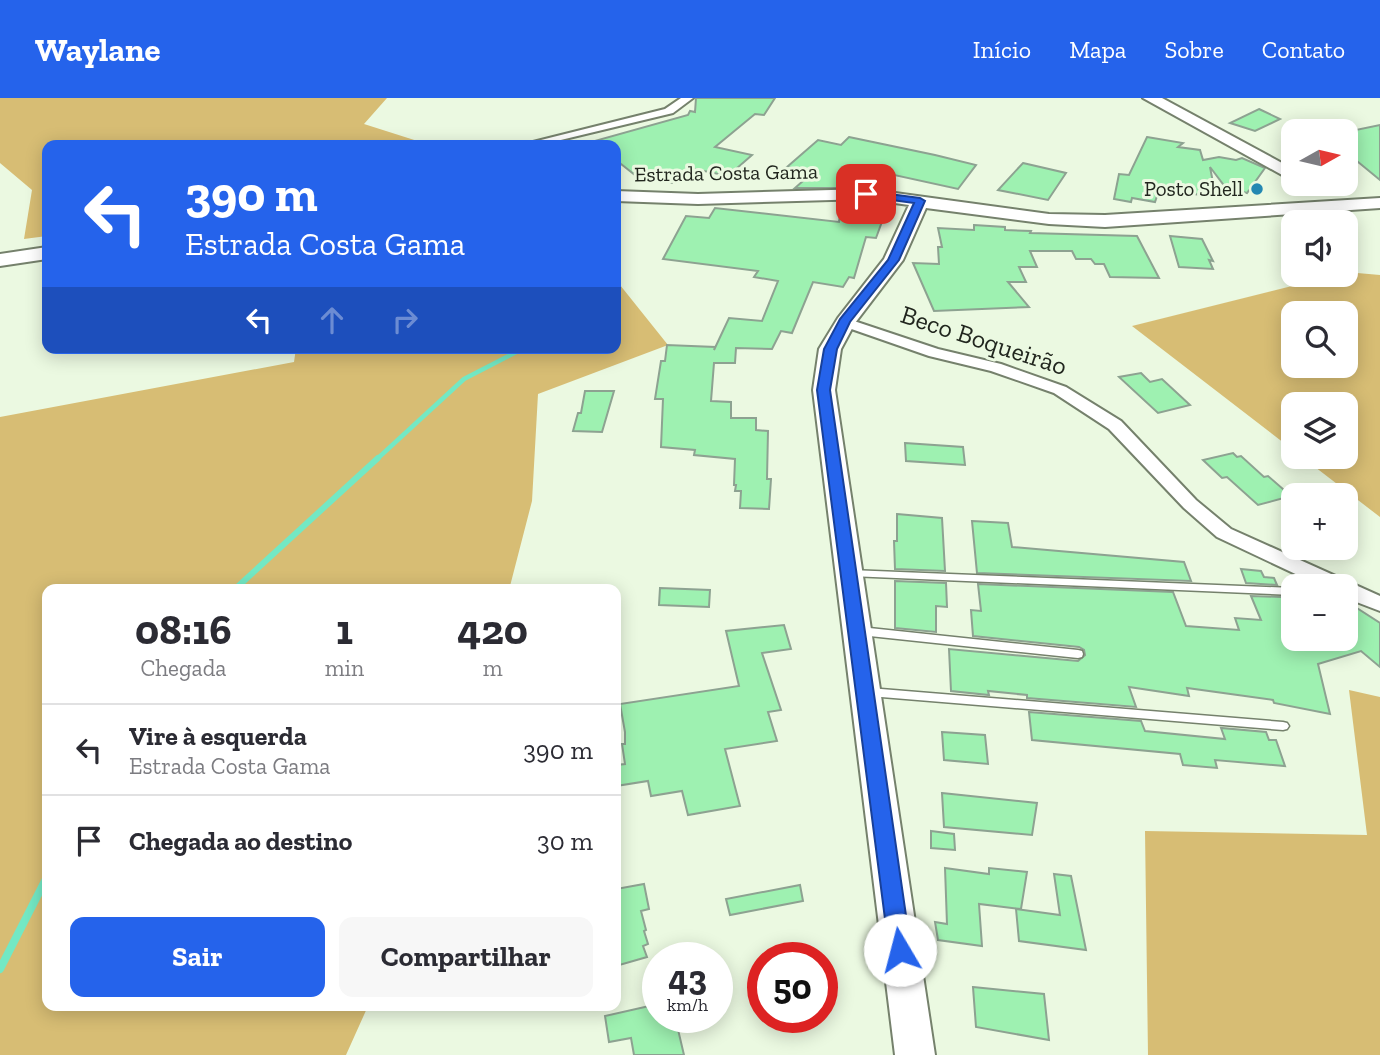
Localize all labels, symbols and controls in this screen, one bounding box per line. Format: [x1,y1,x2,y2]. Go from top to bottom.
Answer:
text: Waylane [35,30,161,69]
text: Início [973,35,1031,64]
text: Mapa [1069,35,1126,64]
text: Sobre [1164,35,1224,64]
text: Contato [1262,35,1345,64]
north arrow [1281,119,1358,196]
map controls [1281,119,1358,651]
street label: Estrada Costa Gama [634,158,818,187]
pin [836,164,896,224]
text: 390 m [185,165,318,224]
icon: left [70,168,161,259]
icon: arrive [847,175,885,213]
place label: Posto Shell [1144,176,1243,201]
marker: Posto Shell [1249,181,1265,197]
button: sound [1281,210,1358,287]
text: Estrada Costa Gama [185,225,465,263]
street label: Beco Boqueirão [897,298,1071,382]
icon: left [240,301,278,339]
icon: ahead [313,301,351,339]
icon: right [386,301,424,339]
button: search [1281,301,1358,378]
button: layers [1281,392,1358,469]
button: + [1281,483,1358,560]
button: − [1281,574,1358,651]
text: 08:16 [135,604,232,655]
text: 1 [336,604,353,655]
text: 420 [457,604,528,655]
text: Chegada [140,654,226,682]
text: min [325,654,364,682]
text: m [483,654,503,682]
text: Vire à esquerda [129,720,307,752]
icon: left [70,731,108,769]
text: 390 m [523,734,593,766]
text: Estrada Costa Gama [129,752,330,780]
icon: arrive [70,822,108,860]
text: Chegada ao destino [129,825,352,857]
text: 30 m [537,825,593,857]
position arrow [863,913,937,987]
button: Sair [70,917,325,997]
button: Compartilhar [339,917,593,997]
speed limit sign: 50 [747,942,838,1033]
text: 43 [668,957,707,999]
text: km/h [667,994,708,1016]

